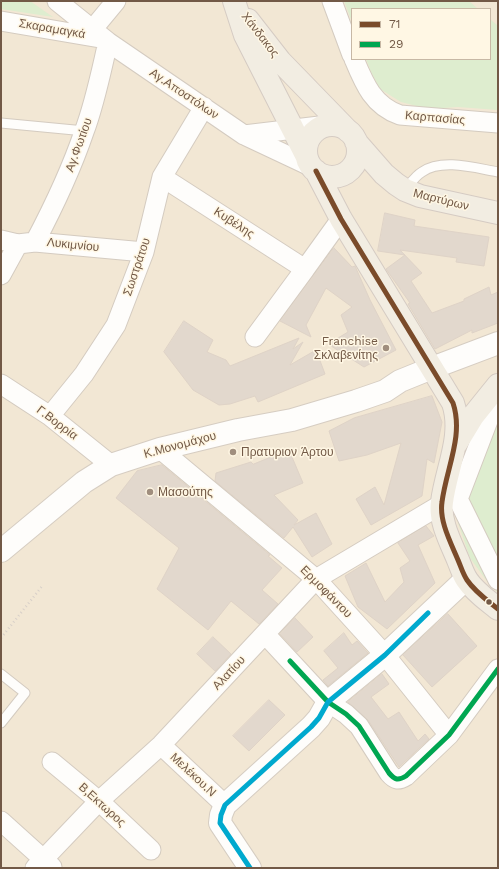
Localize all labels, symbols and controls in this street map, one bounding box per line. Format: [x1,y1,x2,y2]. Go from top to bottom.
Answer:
legend [351,8,491,60]
street label: Χάνδακος [238,10,282,60]
street label: Σκαραμαγκά [18,16,86,42]
text: 71 [389,17,400,31]
text: 29 [389,37,403,51]
street label: Αγ.Αποστόλων [147,66,221,122]
street label: Καρπασίας [404,108,466,128]
street label: Αγ.Φωτίου [63,116,95,174]
street label: Μαρτύρων [412,186,470,214]
street label: Κυβέλης [211,205,257,241]
street label: Λυκιμνίου [46,235,100,255]
street label: Σωστράτου [120,236,154,298]
place label: Franchise Σκλαβενίτης [314,334,378,362]
marker: Franchise Σκλαβενίτης [381,343,391,353]
street label: Γ.Βορρία [34,403,80,443]
street label: Κ.Μονομάχου [142,428,218,462]
place label: Πρατυριον Άρτου [241,445,333,459]
marker: Πρατυριον Άρτου [228,447,238,457]
place label: Μασούτης [158,485,213,499]
marker: Μασούτης [145,487,155,497]
street label: Ερμοφάντου [297,563,355,621]
unlabelled marker [484,597,494,607]
street label: Αλατίου [210,653,248,693]
street label: Μελέκου.Ν [167,750,219,800]
street label: Β,Εκτωρος [75,780,129,830]

